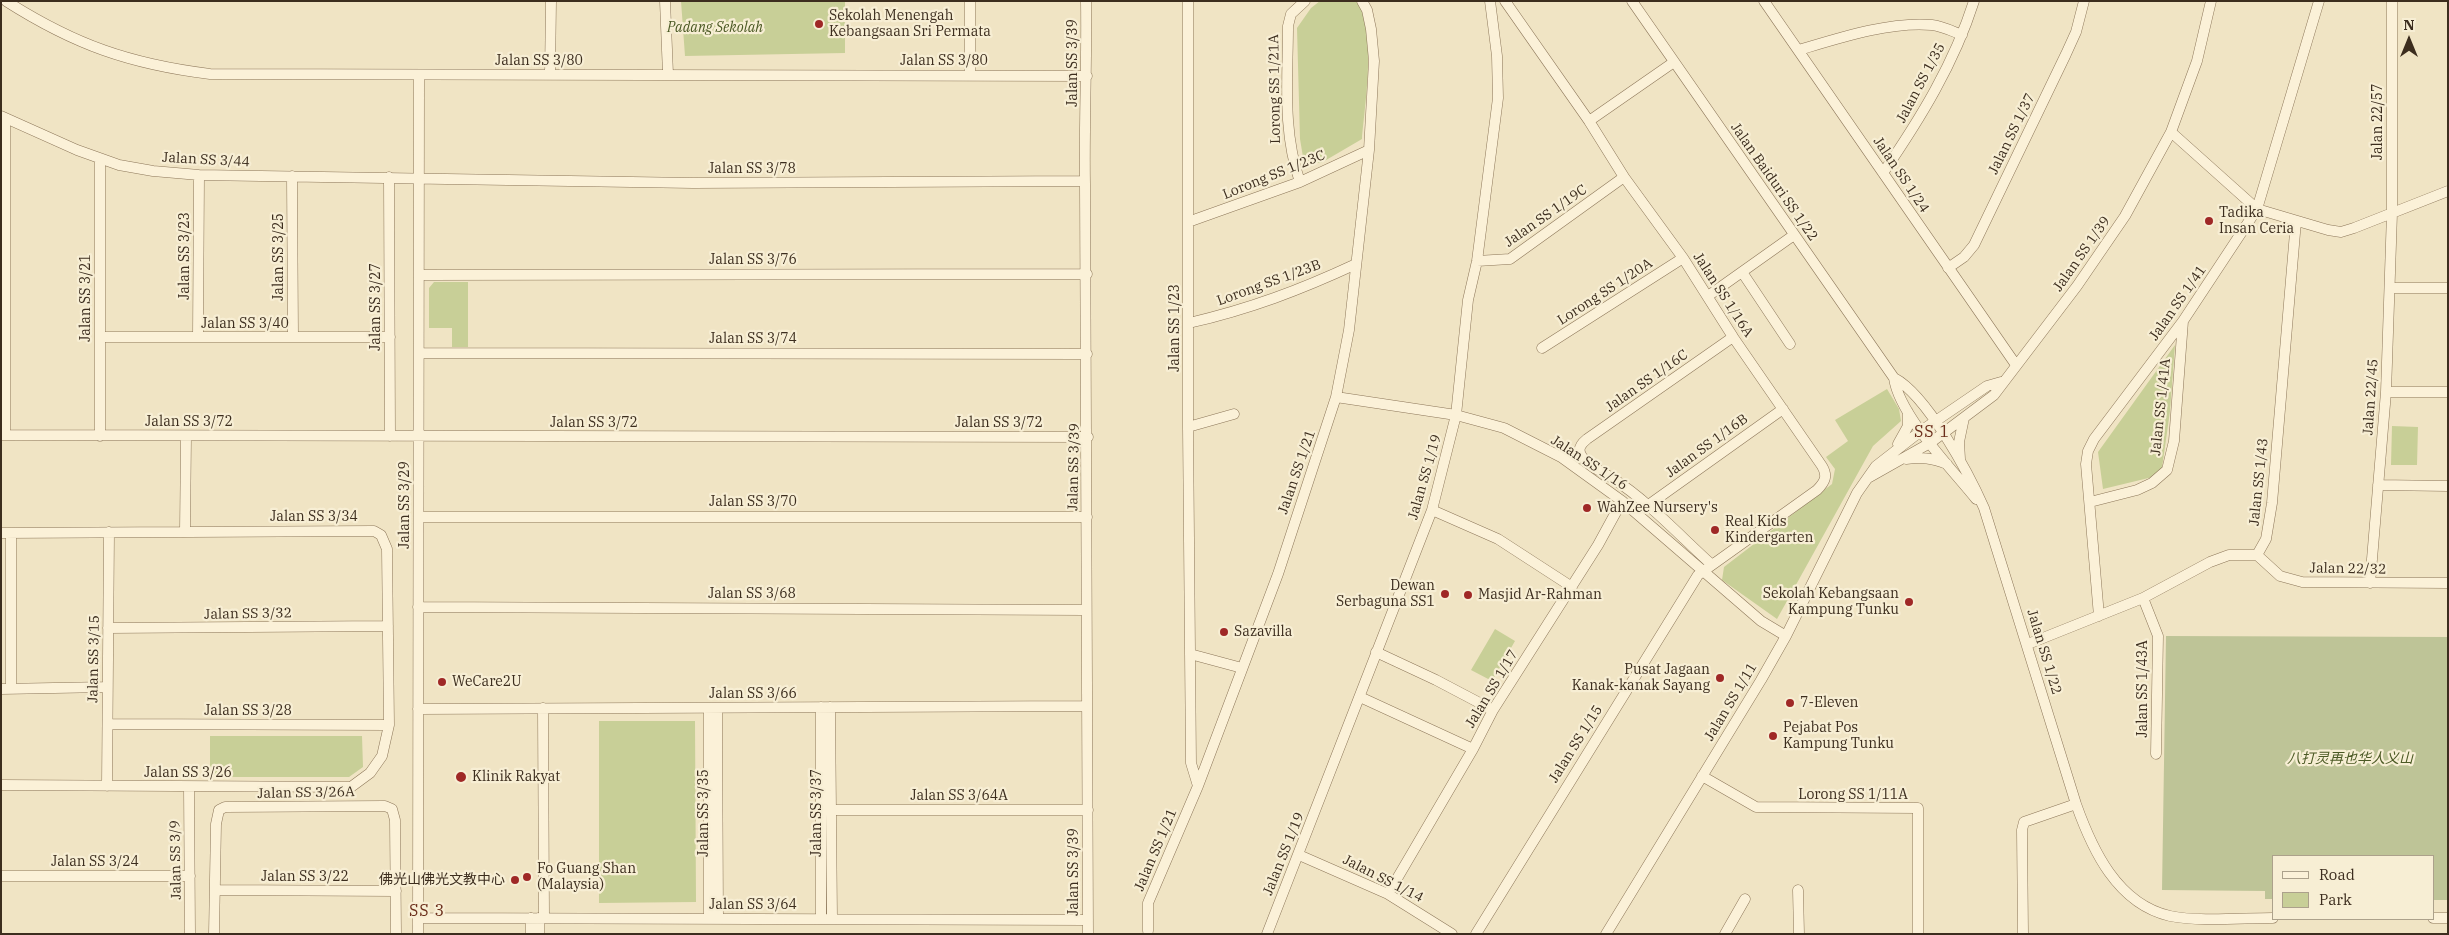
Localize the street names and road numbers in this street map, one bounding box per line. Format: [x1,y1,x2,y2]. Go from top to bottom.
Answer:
street label: Jalan SS 3/39 [1065,19,1081,107]
street label: Lorong SS 1/21A [1266,34,1284,144]
street label: Jalan SS 1/35 [1893,40,1949,126]
street label: Jalan SS 3/80 [495,53,583,69]
street label: Jalan SS 3/80 [900,53,988,69]
street label: Jalan 22/57 [2370,84,2386,160]
street label: Jalan SS 1/37 [1985,91,2039,177]
street label: Jalan Baiduri SS 1/22 [1727,120,1821,244]
street label: Jalan SS 1/24 [1869,134,1933,216]
street label: Lorong SS 1/23C [1220,147,1328,203]
street label: Jalan SS 3/44 [162,149,250,171]
street label: Jalan SS 3/78 [708,161,796,177]
street label: Jalan SS 1/19C [1501,181,1591,251]
street label: Jalan SS 3/23 [177,212,193,300]
street label: Jalan SS 3/25 [271,213,287,301]
street label: Jalan SS 1/39 [2050,213,2114,295]
street label: Jalan SS 1/16A [1689,250,1757,340]
street label: Jalan SS 3/76 [709,252,797,268]
street label: Jalan SS 3/21 [78,254,94,342]
street label: Lorong SS 1/20A [1554,255,1656,329]
street label: Lorong SS 1/23B [1215,256,1323,310]
street label: Jalan SS 1/41 [2146,262,2210,344]
street label: Jalan SS 3/27 [368,263,384,351]
street label: Jalan SS 1/23 [1167,284,1183,372]
street label: Jalan SS 3/40 [201,316,289,332]
street label: Jalan SS 3/74 [709,331,797,347]
street label: Jalan SS 1/16C [1602,346,1692,416]
street label: Jalan SS 1/41A [2148,358,2174,456]
street label: Jalan 22/45 [2360,358,2382,436]
street label: Jalan SS 1/16B [1663,411,1751,481]
street label: Jalan SS 3/72 [145,414,233,430]
street label: Jalan SS 3/72 [550,415,638,431]
street label: Jalan SS 3/72 [955,415,1043,431]
street label: Jalan SS 3/39 [1065,423,1083,511]
street label: Jalan SS 1/21 [1275,428,1319,516]
street label: Jalan SS 1/19 [1405,432,1445,522]
street label: Jalan SS 1/16 [1548,432,1630,494]
street label: Jalan SS 1/43 [2246,437,2272,527]
street label: Jalan SS 3/29 [397,461,413,549]
street label: Jalan SS 3/70 [709,494,797,510]
street label: Jalan SS 3/34 [270,509,358,525]
street label: Jalan 22/32 [2309,560,2387,578]
street label: Jalan SS 3/68 [708,586,796,602]
street label: Jalan SS 3/32 [204,605,292,623]
street label: Jalan SS 1/22 [2023,607,2065,697]
street label: Jalan SS 3/15 [85,615,103,703]
street label: Jalan SS 1/43A [2135,640,2151,738]
street label: Jalan SS 1/17 [1462,647,1522,731]
street label: Jalan SS 1/11 [1701,660,1761,744]
street label: Jalan SS 3/66 [709,686,797,702]
street label: Jalan SS 1/15 [1546,702,1606,786]
street label: Jalan SS 3/28 [204,703,292,719]
street label: Jalan SS 3/26 [144,765,232,781]
street label: Jalan SS 3/35 [696,769,712,857]
street label: Jalan SS 3/37 [809,769,825,857]
street label: Jalan SS 3/26A [257,784,355,802]
street label: Lorong SS 1/11A [1798,787,1908,803]
street label: Jalan SS 3/64A [910,788,1008,804]
street label: Jalan SS 1/21 [1131,806,1181,894]
street label: Jalan SS 1/19 [1260,810,1308,898]
street label: Jalan SS 3/9 [167,820,185,900]
street label: Jalan SS 3/39 [1066,828,1082,916]
street label: Jalan SS 1/14 [1340,852,1426,906]
street label: Jalan SS 3/24 [51,854,139,870]
street label: Jalan SS 3/22 [261,869,349,885]
street label: Jalan SS 3/64 [709,897,797,913]

